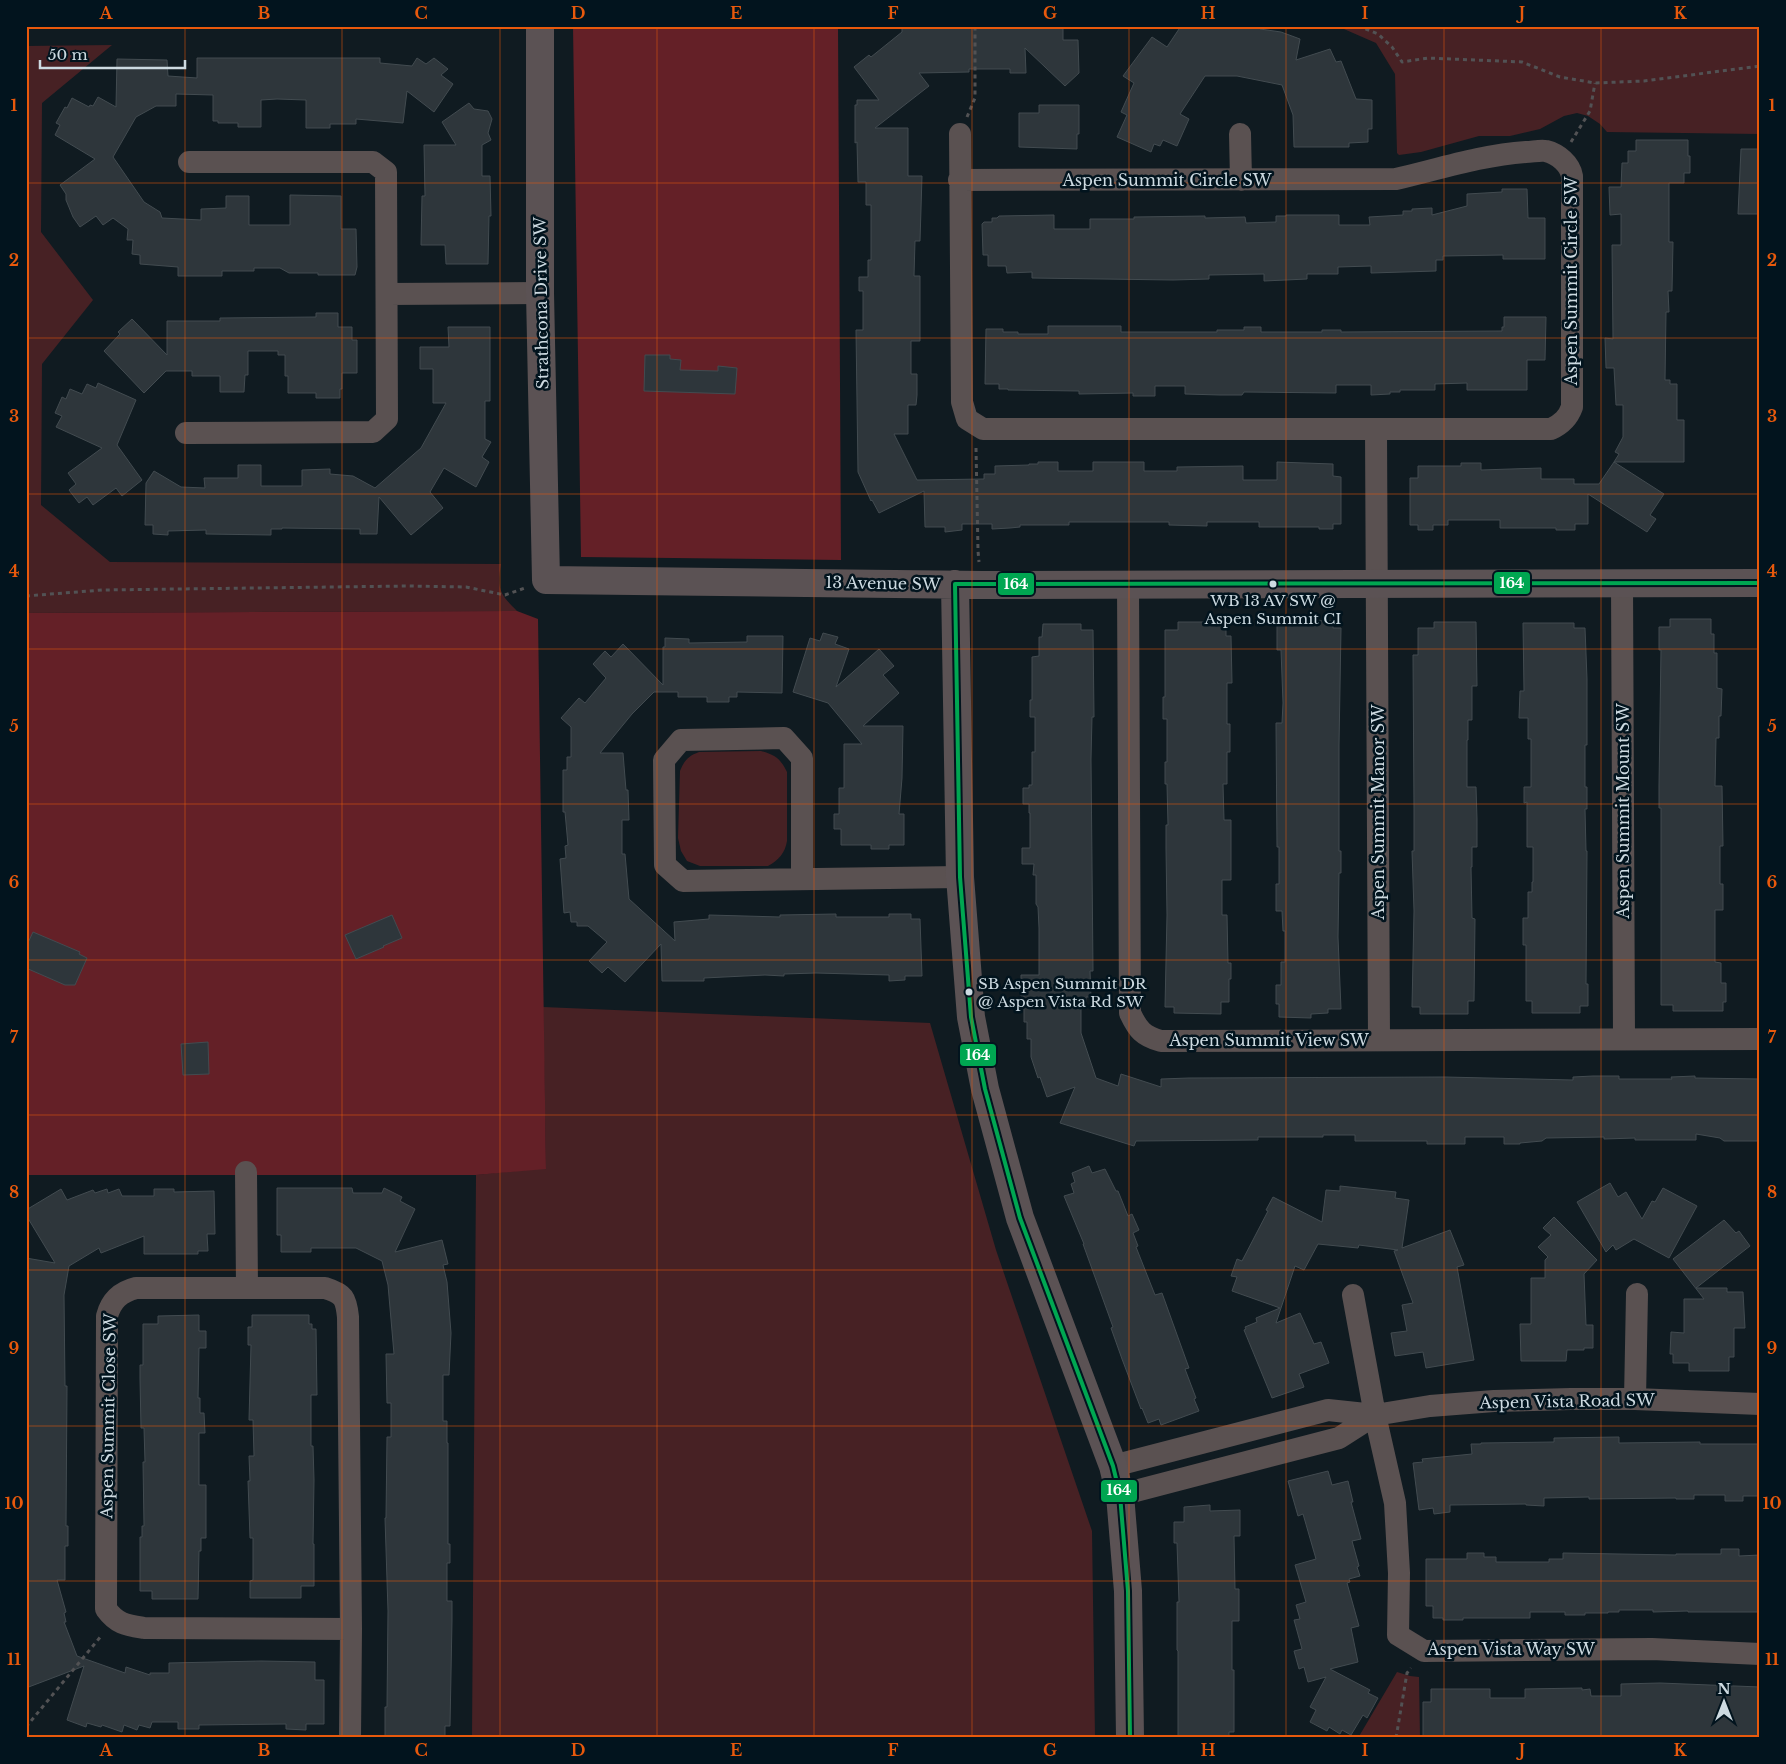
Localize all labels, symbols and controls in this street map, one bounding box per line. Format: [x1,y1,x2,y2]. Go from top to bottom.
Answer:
text: A [99,3,114,23]
text: B [258,3,271,23]
text: C [414,3,428,23]
text: D [571,3,585,23]
text: E [730,3,742,23]
text: F [887,3,899,23]
text: G [1043,3,1057,23]
text: H [1200,3,1216,23]
text: I [1362,3,1369,23]
text: J [1516,3,1525,23]
text: K [1673,3,1687,23]
scale bar [40,38,185,70]
text: 50 m [48,45,88,64]
text: 1 [11,95,18,115]
text: 1 [1769,95,1776,115]
street label: Aspen Summit Circle SW [1061,170,1272,190]
street label: Aspen Summit Circle SW [1561,176,1581,387]
street label: Strathcona Drive SW [529,216,553,389]
text: 2 [9,250,19,270]
text: 2 [1767,250,1777,270]
text: 3 [9,406,19,426]
text: 3 [1767,406,1777,426]
text: 4 [9,561,19,581]
text: 4 [1767,561,1777,581]
line badge: 164 [1493,571,1531,595]
street label: 13 Avenue SW [825,572,941,594]
line badge: 164 [997,572,1035,596]
text: 164 [1500,574,1524,592]
text: 164 [1004,575,1028,593]
marker: WB 13 AV SW @ Aspen Summit CI [1268,579,1278,589]
place label: WB 13 AV SW @ Aspen Summit CI [1203,591,1342,628]
street label: Aspen Summit Mount SW [1613,703,1633,920]
street label: Aspen Summit Manor SW [1368,704,1388,921]
text: 5 [9,716,19,736]
text: 5 [1767,716,1777,736]
text: 6 [9,872,20,892]
text: 6 [1767,872,1778,892]
place label: SB Aspen Summit DR @ Aspen Vista Rd SW [978,974,1148,1011]
marker: SB Aspen Summit DR @ Aspen Vista Rd SW [964,987,974,997]
text: 7 [10,1027,19,1047]
text: 7 [1768,1027,1777,1047]
street label: Aspen Summit View SW [1168,1030,1369,1050]
line badge: 164 [959,1043,997,1067]
text: 164 [966,1046,990,1064]
text: 8 [9,1182,19,1202]
text: 8 [1767,1182,1777,1202]
street label: Aspen Summit Close SW [96,1313,120,1520]
text: 9 [9,1338,20,1358]
text: 9 [1767,1338,1778,1358]
street label: Aspen Vista Road SW [1478,1389,1655,1413]
line badge: 164 [1100,1479,1138,1503]
text: 164 [1107,1481,1131,1499]
text: 10 [4,1493,24,1513]
text: 10 [1762,1493,1782,1513]
street label: Aspen Vista Way SW [1426,1639,1595,1659]
text: 11 [7,1649,21,1669]
text: 11 [1765,1649,1779,1669]
north arrow [1698,1676,1748,1726]
text: N [1717,1680,1731,1698]
text: A [99,1740,114,1760]
text: B [258,1740,271,1760]
text: C [414,1740,428,1760]
text: D [571,1740,585,1760]
text: E [730,1740,742,1760]
text: F [887,1740,899,1760]
text: G [1043,1740,1057,1760]
text: H [1200,1740,1216,1760]
text: I [1362,1740,1369,1760]
text: J [1516,1740,1525,1760]
text: K [1673,1740,1687,1760]

